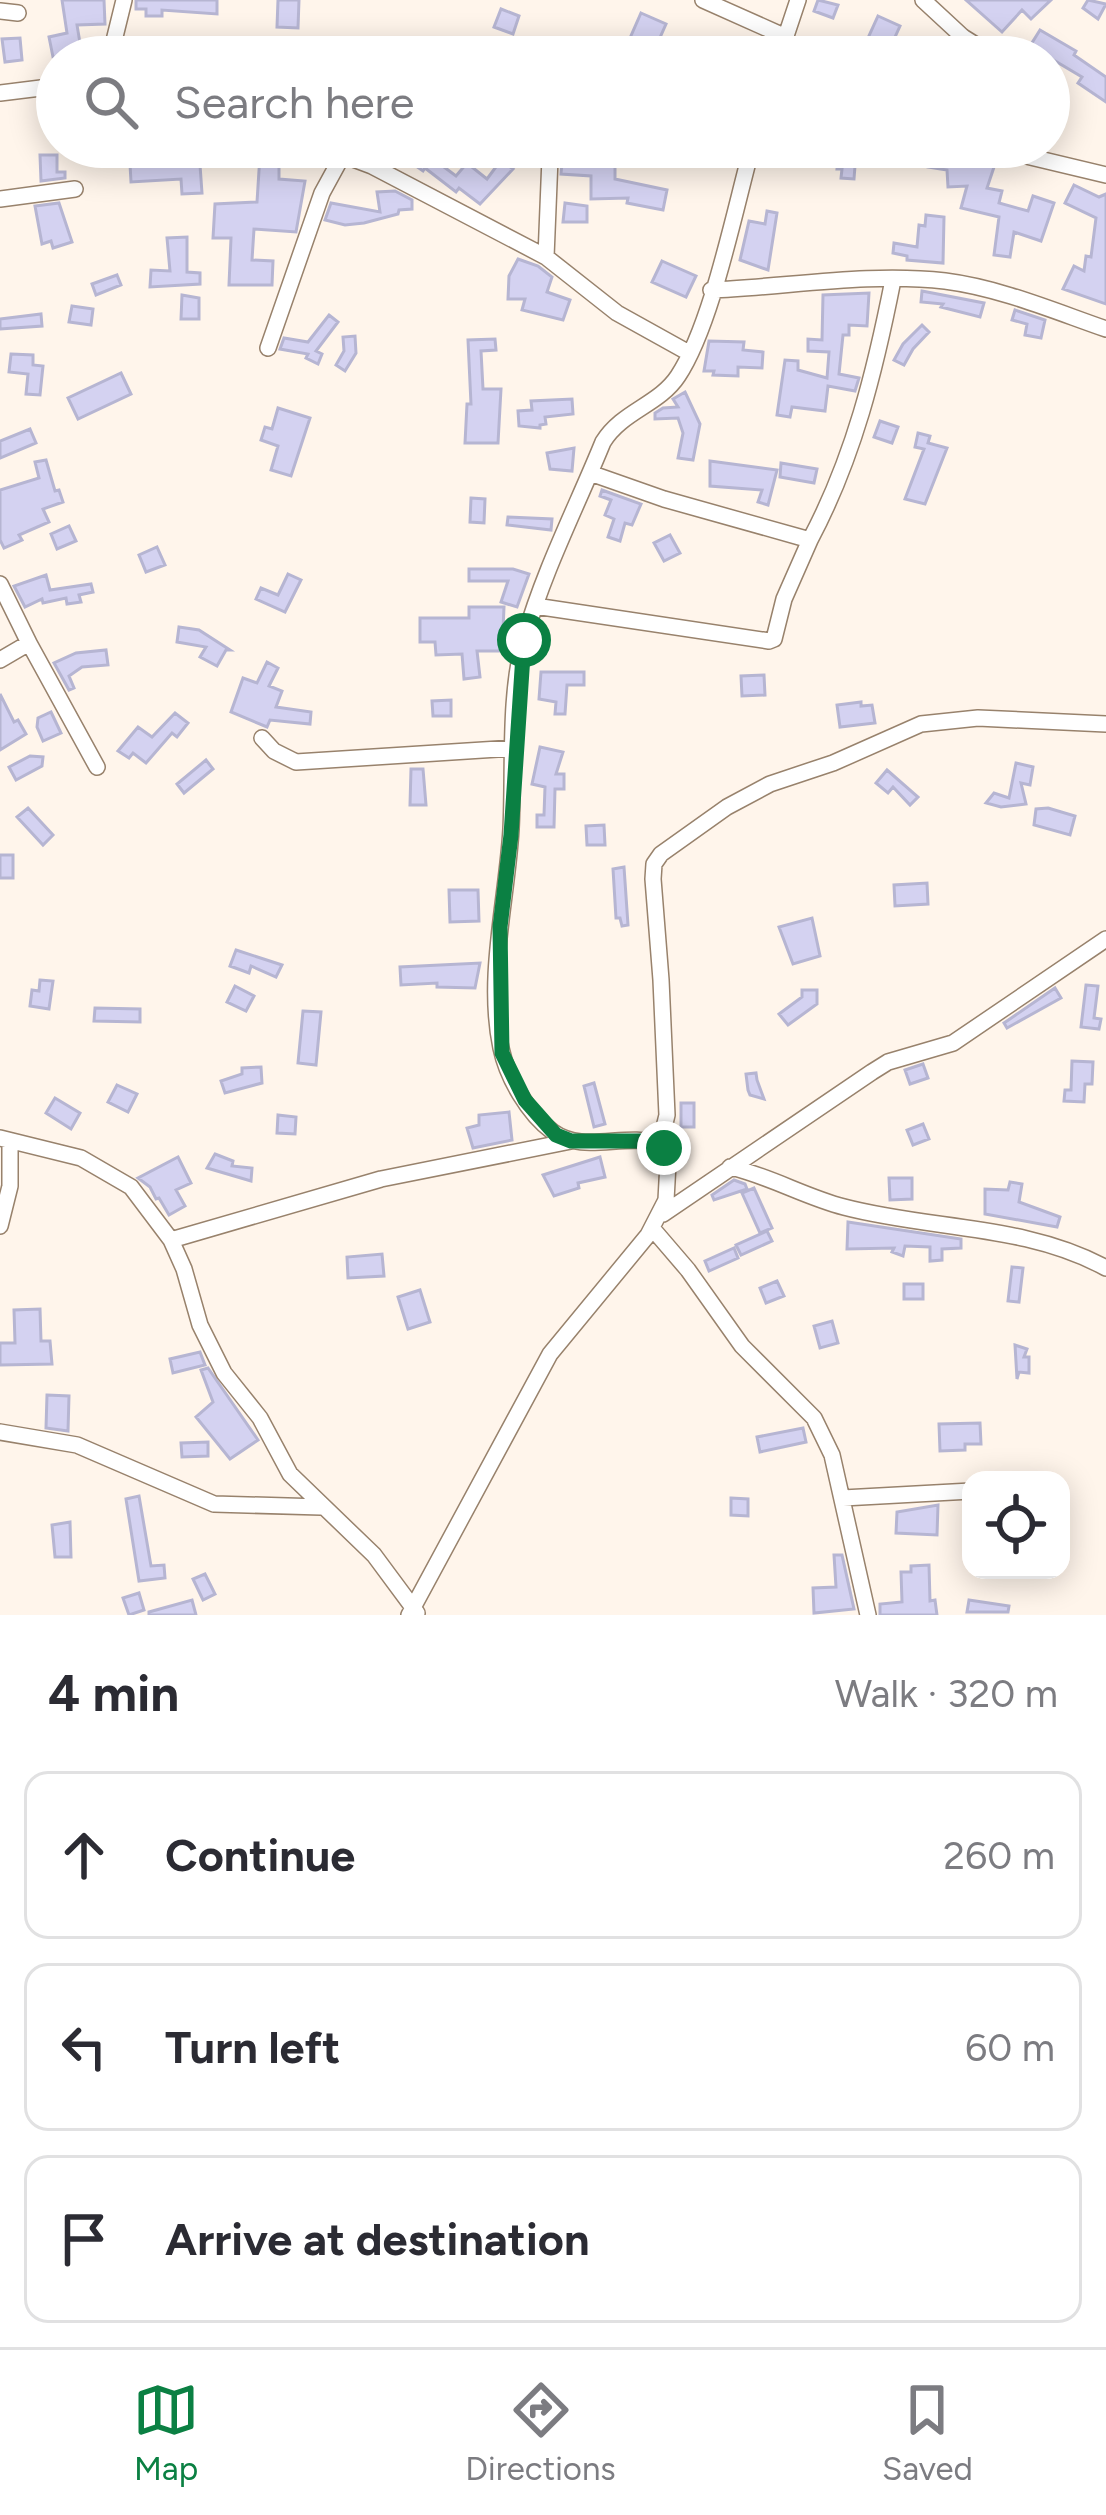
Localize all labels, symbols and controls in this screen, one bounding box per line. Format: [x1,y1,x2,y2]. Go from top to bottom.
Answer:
search box [36,36,1070,168]
icon: search [78,69,144,135]
text: Search here [174,75,414,129]
route start [497,613,551,667]
route end [637,1121,691,1175]
map controls [962,1471,1070,1579]
button: locate [962,1471,1070,1579]
text: 4 min [48,1663,179,1724]
text: Walk · 320 m [835,1670,1058,1717]
icon: ahead [51,1822,117,1888]
text: Continue [165,1828,355,1882]
text: 260 m [943,1832,1055,1879]
icon: left [51,2014,117,2080]
text: Turn left [165,2020,340,2074]
text: 60 m [965,2024,1055,2071]
icon: arrive [51,2206,117,2272]
text: Arrive at destination [165,2212,589,2266]
tab: Map [133,2377,199,2488]
tab: Directions [465,2377,616,2488]
tab: Saved [882,2377,973,2488]

